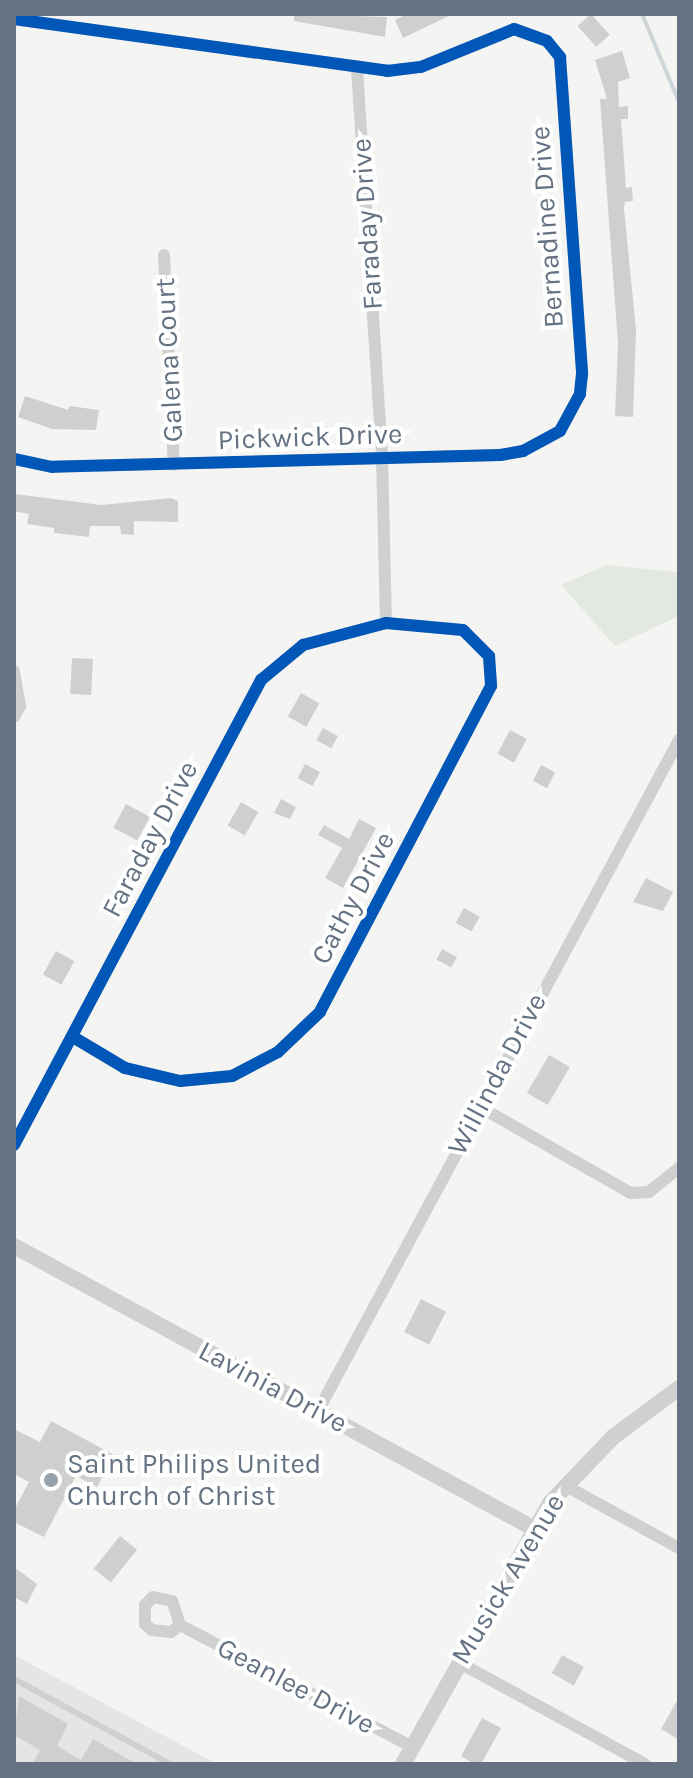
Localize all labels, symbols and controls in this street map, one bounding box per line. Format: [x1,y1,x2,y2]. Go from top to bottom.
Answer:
street label: Bernadine Drive [523,125,571,329]
street label: Faraday Drive [344,137,390,311]
street label: Galena Court [148,277,190,443]
street label: Pickwick Drive [217,417,403,457]
street label: Faraday Drive [95,755,205,923]
street label: Cathy Drive [304,826,402,970]
street label: Willinda Drive [440,987,554,1161]
street label: Lavinia Drive [193,1334,353,1440]
place label: Saint Philips United Church of Christ [67,1447,321,1513]
marker: Saint Philips United Church of Christ [42,1471,60,1489]
street label: Musick Avenue [444,1488,572,1670]
street label: Geanlee Drive [212,1630,380,1742]

